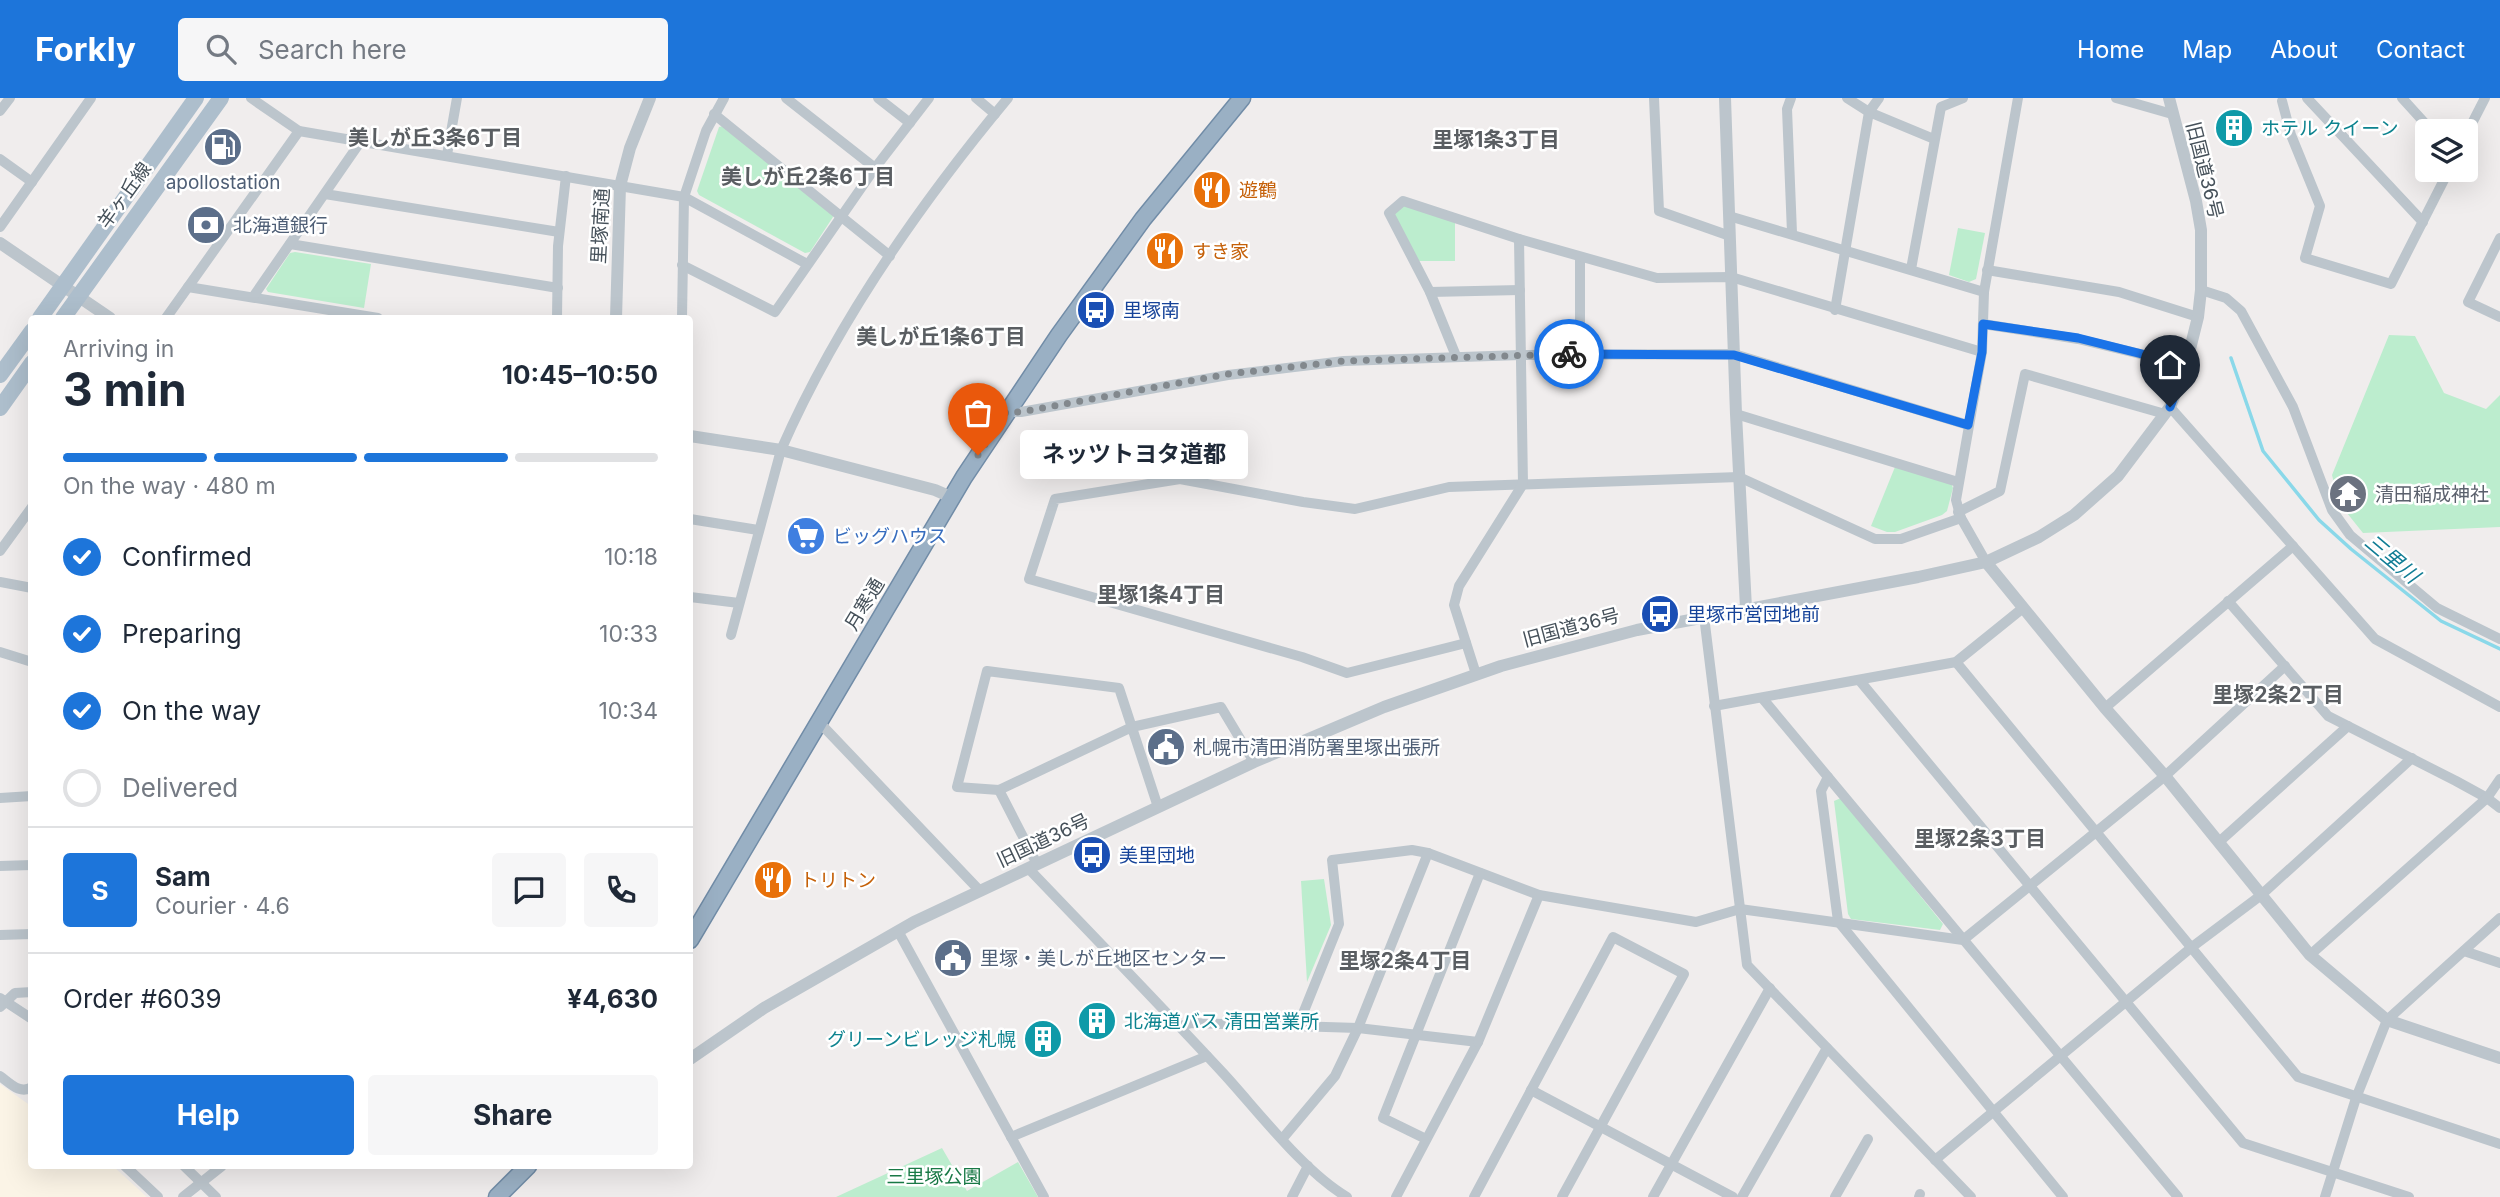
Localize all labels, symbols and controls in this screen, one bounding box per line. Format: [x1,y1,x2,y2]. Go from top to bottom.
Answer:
search box [178,18,668,81]
text: Forkly [35,29,136,69]
icon: search [202,30,240,68]
text: Search here [258,34,407,65]
text: Home [2077,35,2144,64]
text: Map [2182,35,2232,64]
text: About [2270,35,2338,64]
text: Contact [2376,35,2465,64]
building icon: ホテル クイーン [2213,107,2255,149]
place label: ホテル クイーン [2261,117,2398,140]
street label: 旧国道36号 [2181,119,2228,221]
map controls [2415,119,2478,182]
button: layers [2415,119,2478,182]
district label: 美しが丘3条6丁目 [348,125,522,150]
fuel station icon: apollostation [202,126,244,168]
district label: 里塚1条3丁目 [1432,127,1560,152]
street label: 羊ヶ丘線 [93,158,156,233]
district label: 美しが丘2条6丁目 [721,164,895,189]
restaurant icon: 遊鶴 [1191,169,1233,211]
place label: apollostation [166,171,280,194]
place label: 遊鶴 [1239,179,1277,202]
street label: 里塚南通 [587,187,614,265]
bank icon: 北海道銀行 [185,204,227,246]
place label: 北海道銀行 [233,214,328,237]
restaurant icon: すき家 [1144,230,1186,272]
place label: すき家 [1192,240,1249,263]
bus stop icon: 里塚南 [1075,289,1117,331]
place label: 里塚南 [1123,299,1180,322]
courier [1534,319,1604,389]
district label: 美しが丘1条6丁目 [856,324,1026,349]
text: Arriving in [63,335,174,363]
icon: bike [1550,335,1588,373]
pin [2140,335,2200,407]
icon: home [2151,346,2189,384]
text: 10:45–10:50 [502,359,658,390]
text: 3 min [63,361,187,417]
pin [948,383,1008,455]
icon: bag [959,394,997,432]
callout: ネッツトヨタ道都 [1020,430,1248,480]
text: ネッツトヨタ道都 [1042,440,1226,468]
text: On the way · 480 m [63,472,276,500]
temple icon: 清田稲成神社 [2327,473,2369,515]
place label: 清田稲成神社 [2375,483,2489,506]
supermarket icon: ビッグハウス [785,515,827,557]
place label: ビッグハウス [833,525,947,548]
water label: 三里川 [2360,529,2426,590]
icon: check [63,538,101,576]
text: Confirmed [122,541,252,572]
text: 10:18 [604,543,658,571]
street label: 月寒通 [840,574,889,635]
district label: 里塚1条4丁目 [1097,582,1225,607]
bus stop icon: 里塚市営団地前 [1639,593,1681,635]
street label: 旧国道36号 [1520,603,1622,651]
place label: 里塚市営団地前 [1687,603,1820,626]
icon: check [63,615,101,653]
text: Preparing [122,618,242,649]
text: 10:33 [599,620,658,648]
district label: 里塚2条2丁目 [2212,682,2344,707]
icon: check [63,692,101,730]
text: On the way [122,695,261,726]
text: 10:34 [598,697,658,725]
public building icon: 札幌市清田消防署里塚出張所 [1145,726,1187,768]
place label: 札幌市清田消防署里塚出張所 [1193,736,1440,759]
text: Delivered [122,772,238,803]
street label: 旧国道36号 [993,809,1093,872]
district label: 里塚2条3丁目 [1914,826,2046,851]
bus stop icon: 美里団地 [1071,834,1113,876]
place label: 美里団地 [1119,844,1195,867]
button: chat [492,853,566,927]
button: phone [584,853,658,927]
restaurant icon: トリトン [752,859,794,901]
text: Sam [155,861,211,892]
place label: トリトン [800,869,876,892]
text: S [91,875,109,906]
text: Courier · 4.6 [155,892,290,920]
public building icon: 里塚・美しが丘地区センター [932,937,974,979]
place label: 里塚・美しが丘地区センター [980,947,1227,970]
district label: 里塚2条4丁目 [1339,948,1471,973]
text: Order #6039 [63,983,222,1014]
text: ¥4,630 [567,983,658,1014]
building icon: 北海道バス 清田営業所 [1076,1000,1118,1042]
place label: 北海道バス 清田営業所 [1124,1010,1319,1033]
building icon: グリーンビレッジ札幌 [1022,1018,1064,1060]
place label: グリーンビレッジ札幌 [827,1028,1016,1051]
button: Help [63,1075,354,1155]
button: Share [368,1075,658,1155]
park label: 三里塚公園 [886,1165,982,1188]

